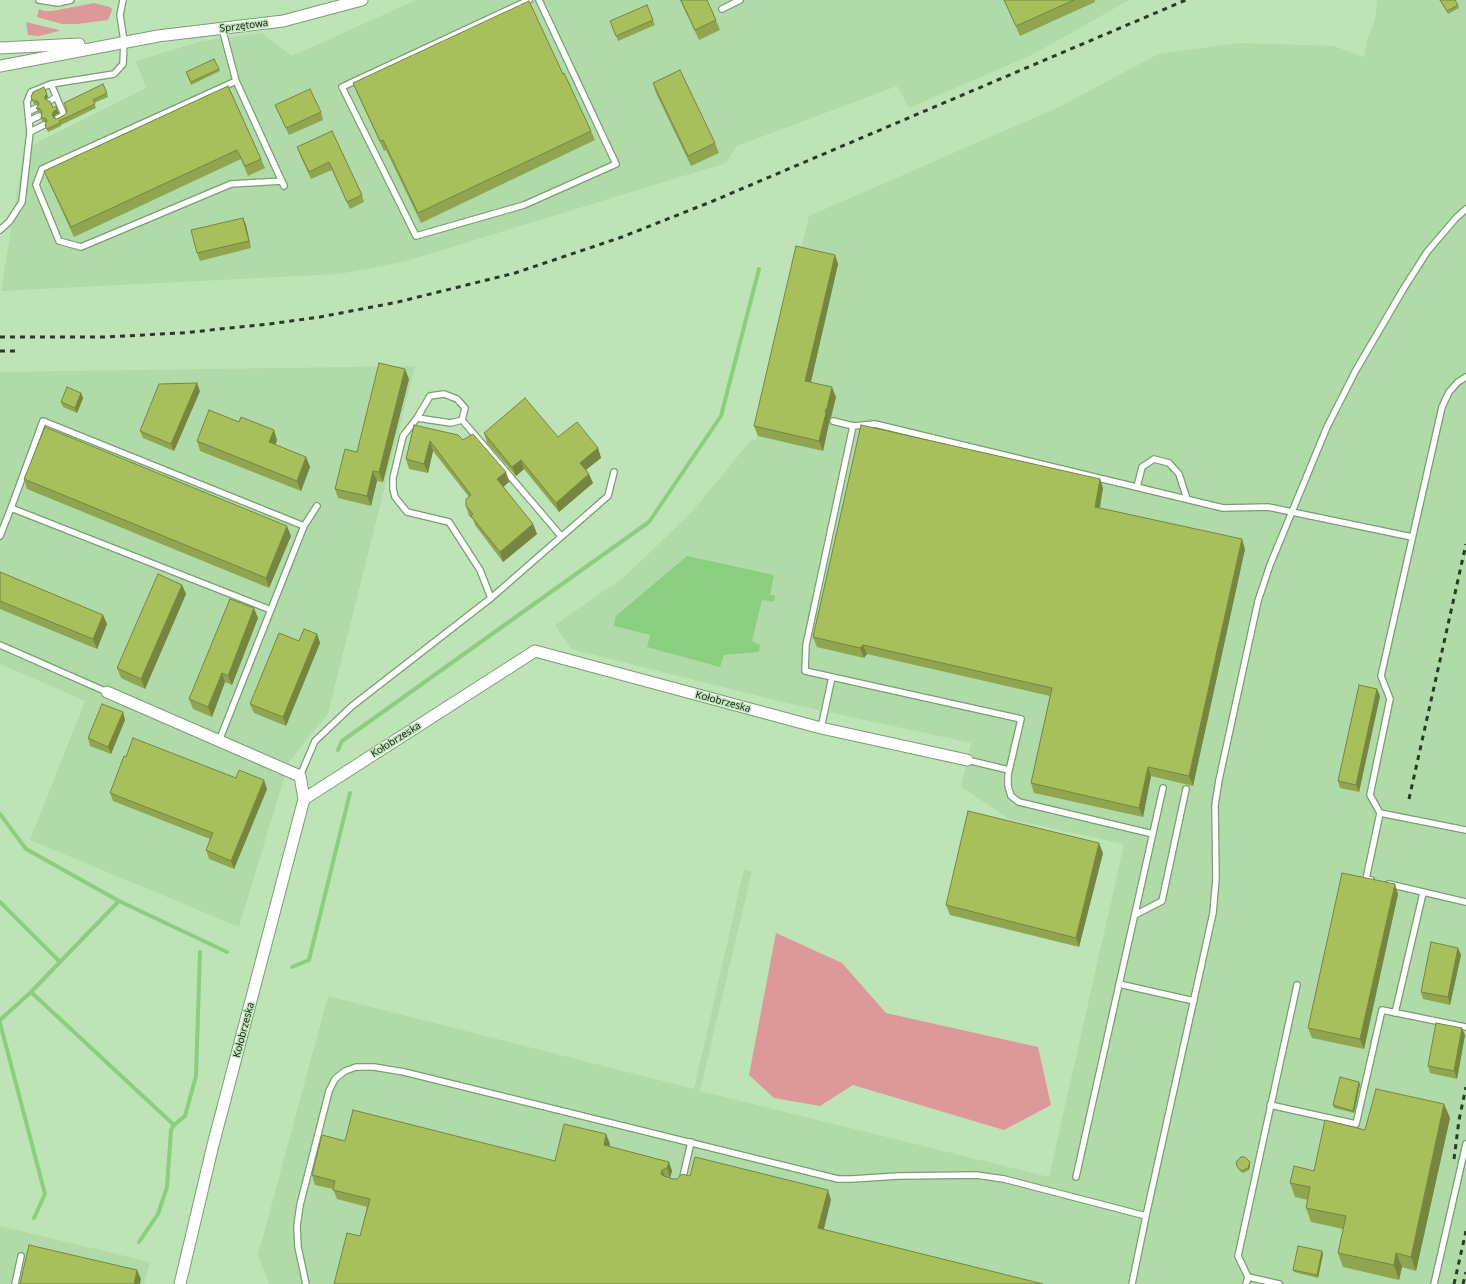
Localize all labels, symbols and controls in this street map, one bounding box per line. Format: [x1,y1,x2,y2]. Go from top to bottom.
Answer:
street label: Sprzętowa [219,17,269,35]
street label: Kołobrzeska [694,689,752,715]
street label: Kołobrzeska [369,720,423,760]
street label: Kołobrzeska [231,1001,257,1059]

